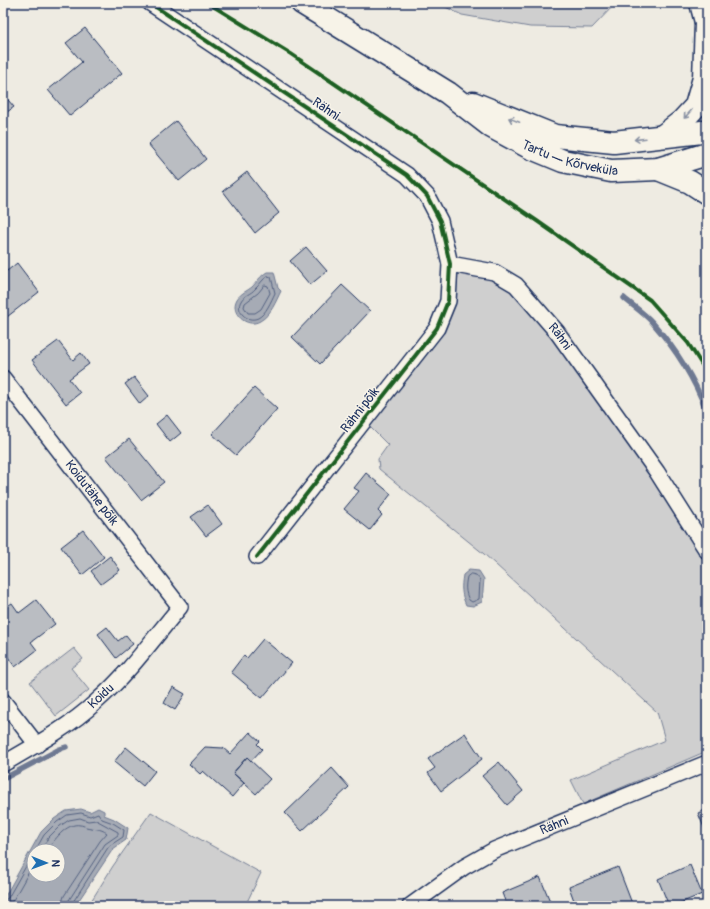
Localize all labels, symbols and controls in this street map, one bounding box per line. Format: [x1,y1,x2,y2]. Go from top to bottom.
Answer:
street label: Rähni [309,94,343,124]
one-way arrow [684,109,693,119]
one-way arrow [509,116,521,123]
one-way arrow [634,135,647,142]
street label: Tartu — Kõrveküla [519,137,618,179]
street label: Rähni [545,320,575,353]
street label: Rähni põik [337,384,383,436]
street label: Koidutähe põik [62,457,122,529]
street label: Koidu [85,680,117,712]
street label: Rähni [537,812,571,838]
north arrow [26,843,66,883]
text: N [49,859,62,868]

